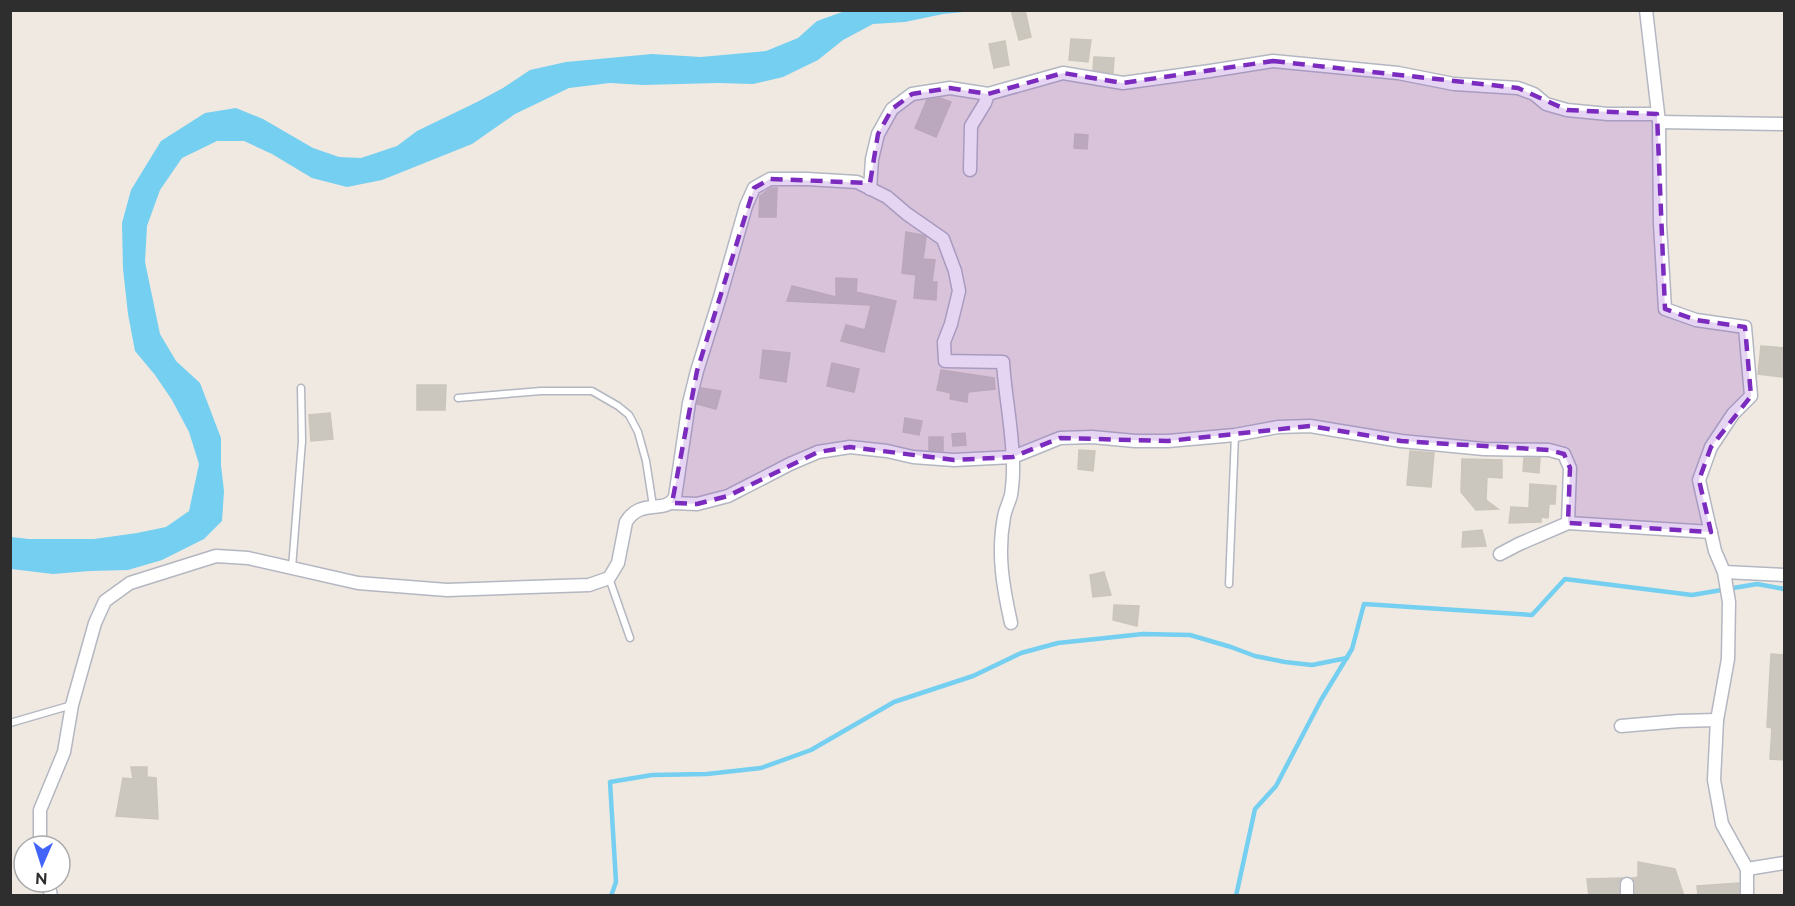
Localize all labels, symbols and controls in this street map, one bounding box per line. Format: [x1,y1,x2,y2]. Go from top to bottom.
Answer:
north arrow [12,834,72,894]
text: N [35,869,48,888]

